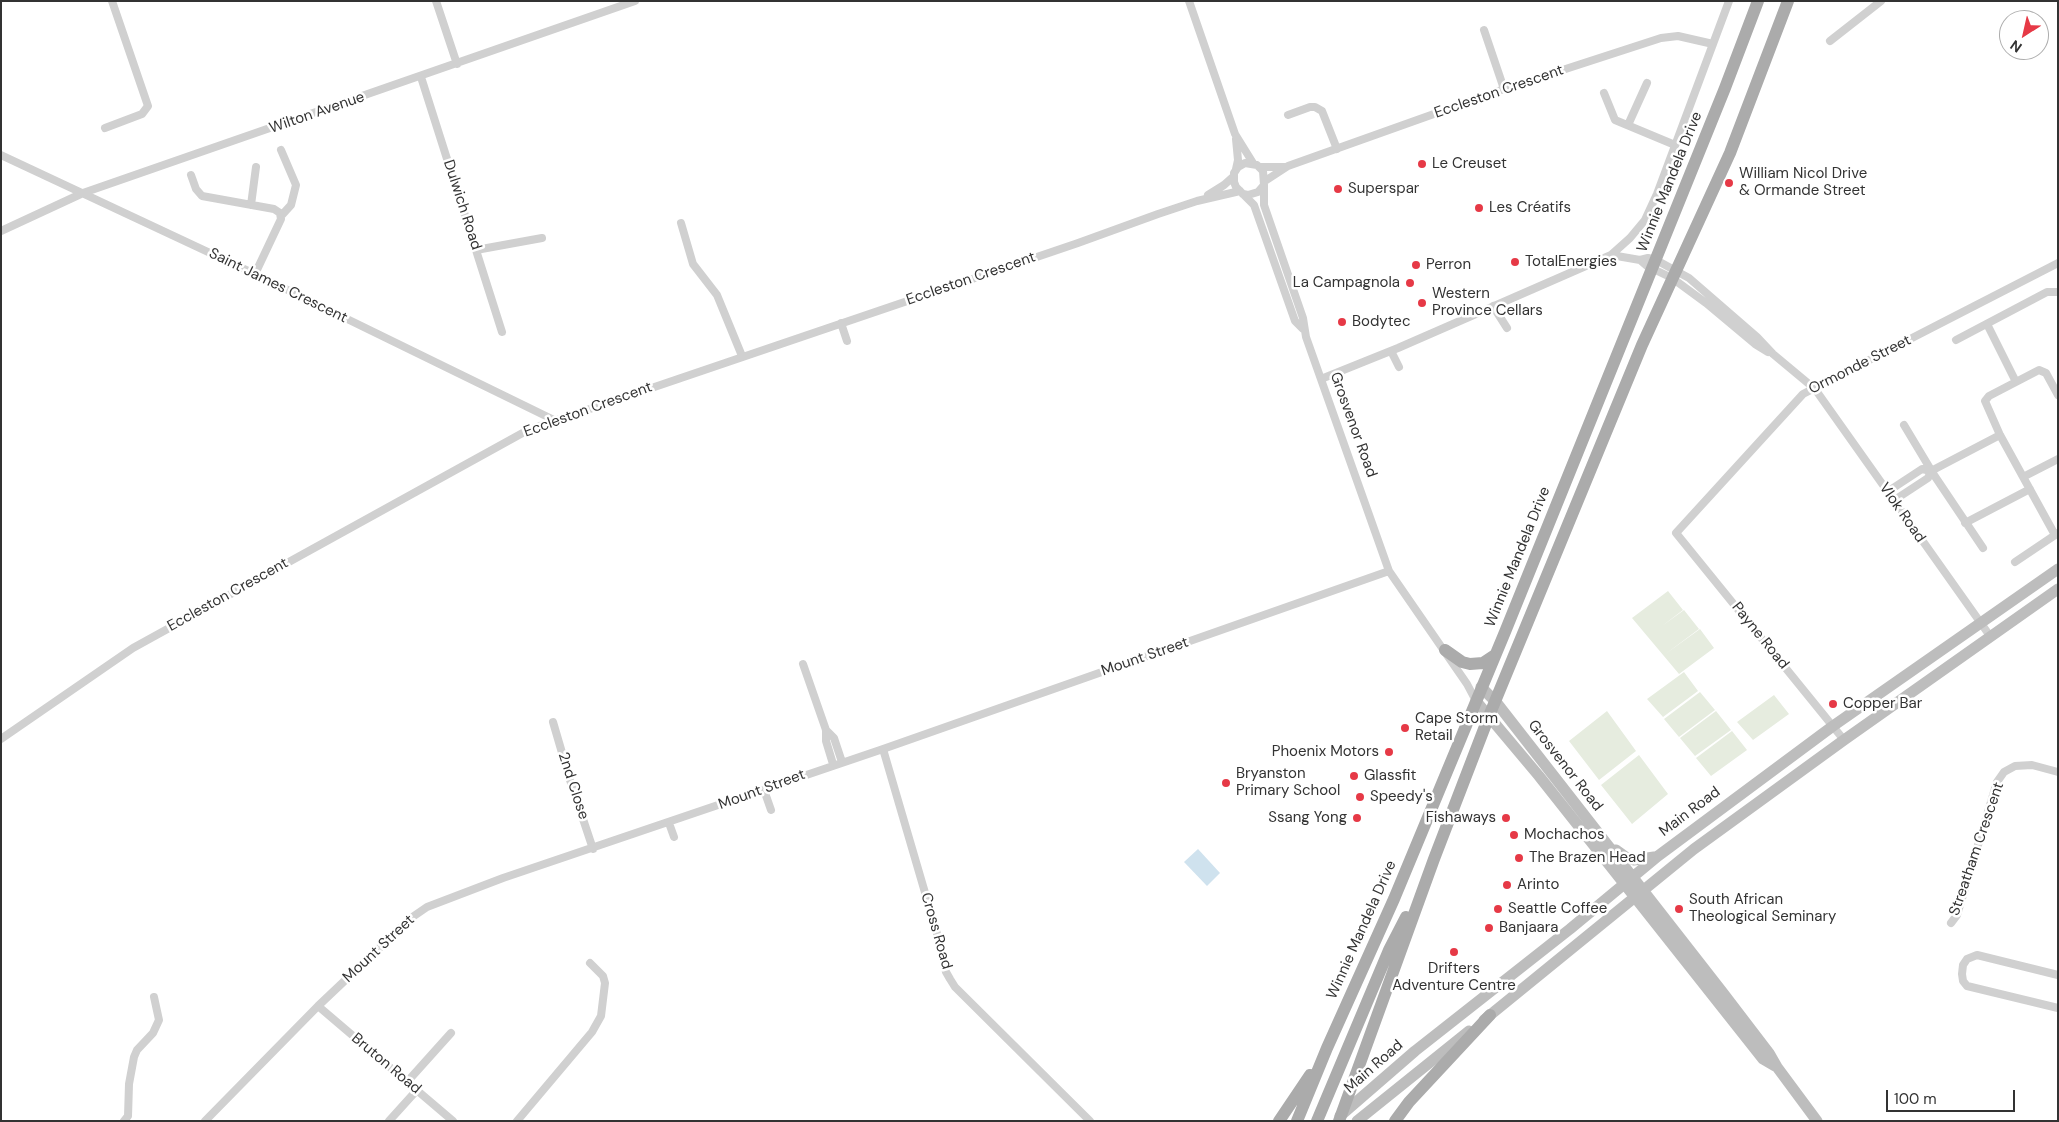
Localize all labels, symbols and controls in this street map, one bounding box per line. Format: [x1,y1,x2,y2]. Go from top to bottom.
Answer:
north arrow [1999,10,2049,60]
text: N [2007,36,2025,57]
street label: Eccleston Crescent [1432,61,1566,123]
street label: Wilton Avenue [267,88,367,138]
street label: Winnie Mandela Drive [1634,109,1706,255]
place label: Le Creuset [1432,155,1507,173]
street label: Dulwich Road [439,158,485,252]
marker: Le Creuset [1416,158,1428,170]
place label: William Nicol Drive & Ormande Street [1739,165,1867,200]
marker: William Nicol Drive & Ormande Street [1723,177,1735,189]
place label: Superspar [1348,180,1419,198]
marker: Superspar [1332,183,1344,195]
place label: Les Créatifs [1489,199,1571,217]
marker: Les Créatifs [1473,202,1485,214]
street label: Saint James Crescent [206,245,350,327]
street label: Eccleston Crescent [904,248,1038,310]
place label: TotalEnergies [1525,253,1617,271]
place label: Perron [1426,256,1471,274]
marker: TotalEnergies [1509,256,1521,268]
marker: Perron [1410,259,1422,271]
place label: La Campagnola [1293,274,1400,292]
marker: La Campagnola [1404,277,1416,289]
place label: Western Province Cellars [1432,285,1543,320]
marker: Western Province Cellars [1416,297,1428,309]
place label: Bodytec [1352,313,1410,331]
marker: Bodytec [1336,316,1348,328]
street label: Ormonde Street [1806,331,1914,399]
street label: Grosvenor Road [1326,370,1380,480]
street label: Eccleston Crescent [521,378,655,442]
street label: Vlok Road [1875,480,1929,546]
street label: Winnie Mandela Drive [1482,484,1554,630]
street label: Eccleston Crescent [164,554,292,636]
street label: Payne Road [1728,599,1792,673]
street label: Mount Street [1099,634,1191,680]
place label: Copper Bar [1843,695,1922,713]
marker: Copper Bar [1827,698,1839,710]
place label: Cape Storm Retail [1415,710,1498,745]
street label: Grosvenor Road [1524,717,1606,815]
marker: Cape Storm Retail [1399,722,1411,734]
place label: Phoenix Motors [1272,743,1379,761]
marker: Phoenix Motors [1383,746,1395,758]
street label: 2nd Close [554,750,592,822]
place label: Bryanston Primary School [1236,765,1340,800]
street label: Mount Street [716,766,808,814]
place label: Glassfit [1364,767,1416,785]
marker: Glassfit [1348,770,1360,782]
marker: Bryanston Primary School [1220,777,1232,789]
street label: Streatham Crescent [1946,780,2008,918]
street label: Main Road [1656,783,1724,841]
place label: Speedy's [1370,788,1433,806]
marker: Speedy's [1354,791,1366,803]
place label: Ssang Yong [1268,809,1347,827]
place label: Fishaways [1426,809,1496,827]
marker: Ssang Yong [1351,812,1363,824]
marker: Fishaways [1500,812,1512,824]
place label: Mochachos [1524,826,1605,844]
marker: Mochachos [1508,829,1520,841]
place label: The Brazen Head [1529,849,1646,867]
marker: The Brazen Head [1513,852,1525,864]
street label: Winnie Mandela Drive [1323,858,1401,1002]
place label: Arinto [1517,876,1559,894]
marker: Arinto [1501,879,1513,891]
street label: Cross Road [916,891,956,971]
place label: South African Theological Seminary [1689,891,1836,926]
place label: Seattle Coffee [1508,900,1607,918]
marker: Seattle Coffee [1492,903,1504,915]
marker: South African Theological Seminary [1673,903,1685,915]
street label: Mount Street [340,911,418,987]
place label: Banjaara [1499,919,1558,937]
marker: Banjaara [1483,922,1495,934]
marker: Drifters Adventure Centre [1448,946,1460,958]
place label: Drifters Adventure Centre [1392,960,1516,995]
street label: Bruton Road [348,1030,424,1098]
street label: Main Road [1341,1037,1407,1097]
scale bar [1889,1080,2018,1112]
text: 100 m [1894,1089,1937,1109]

